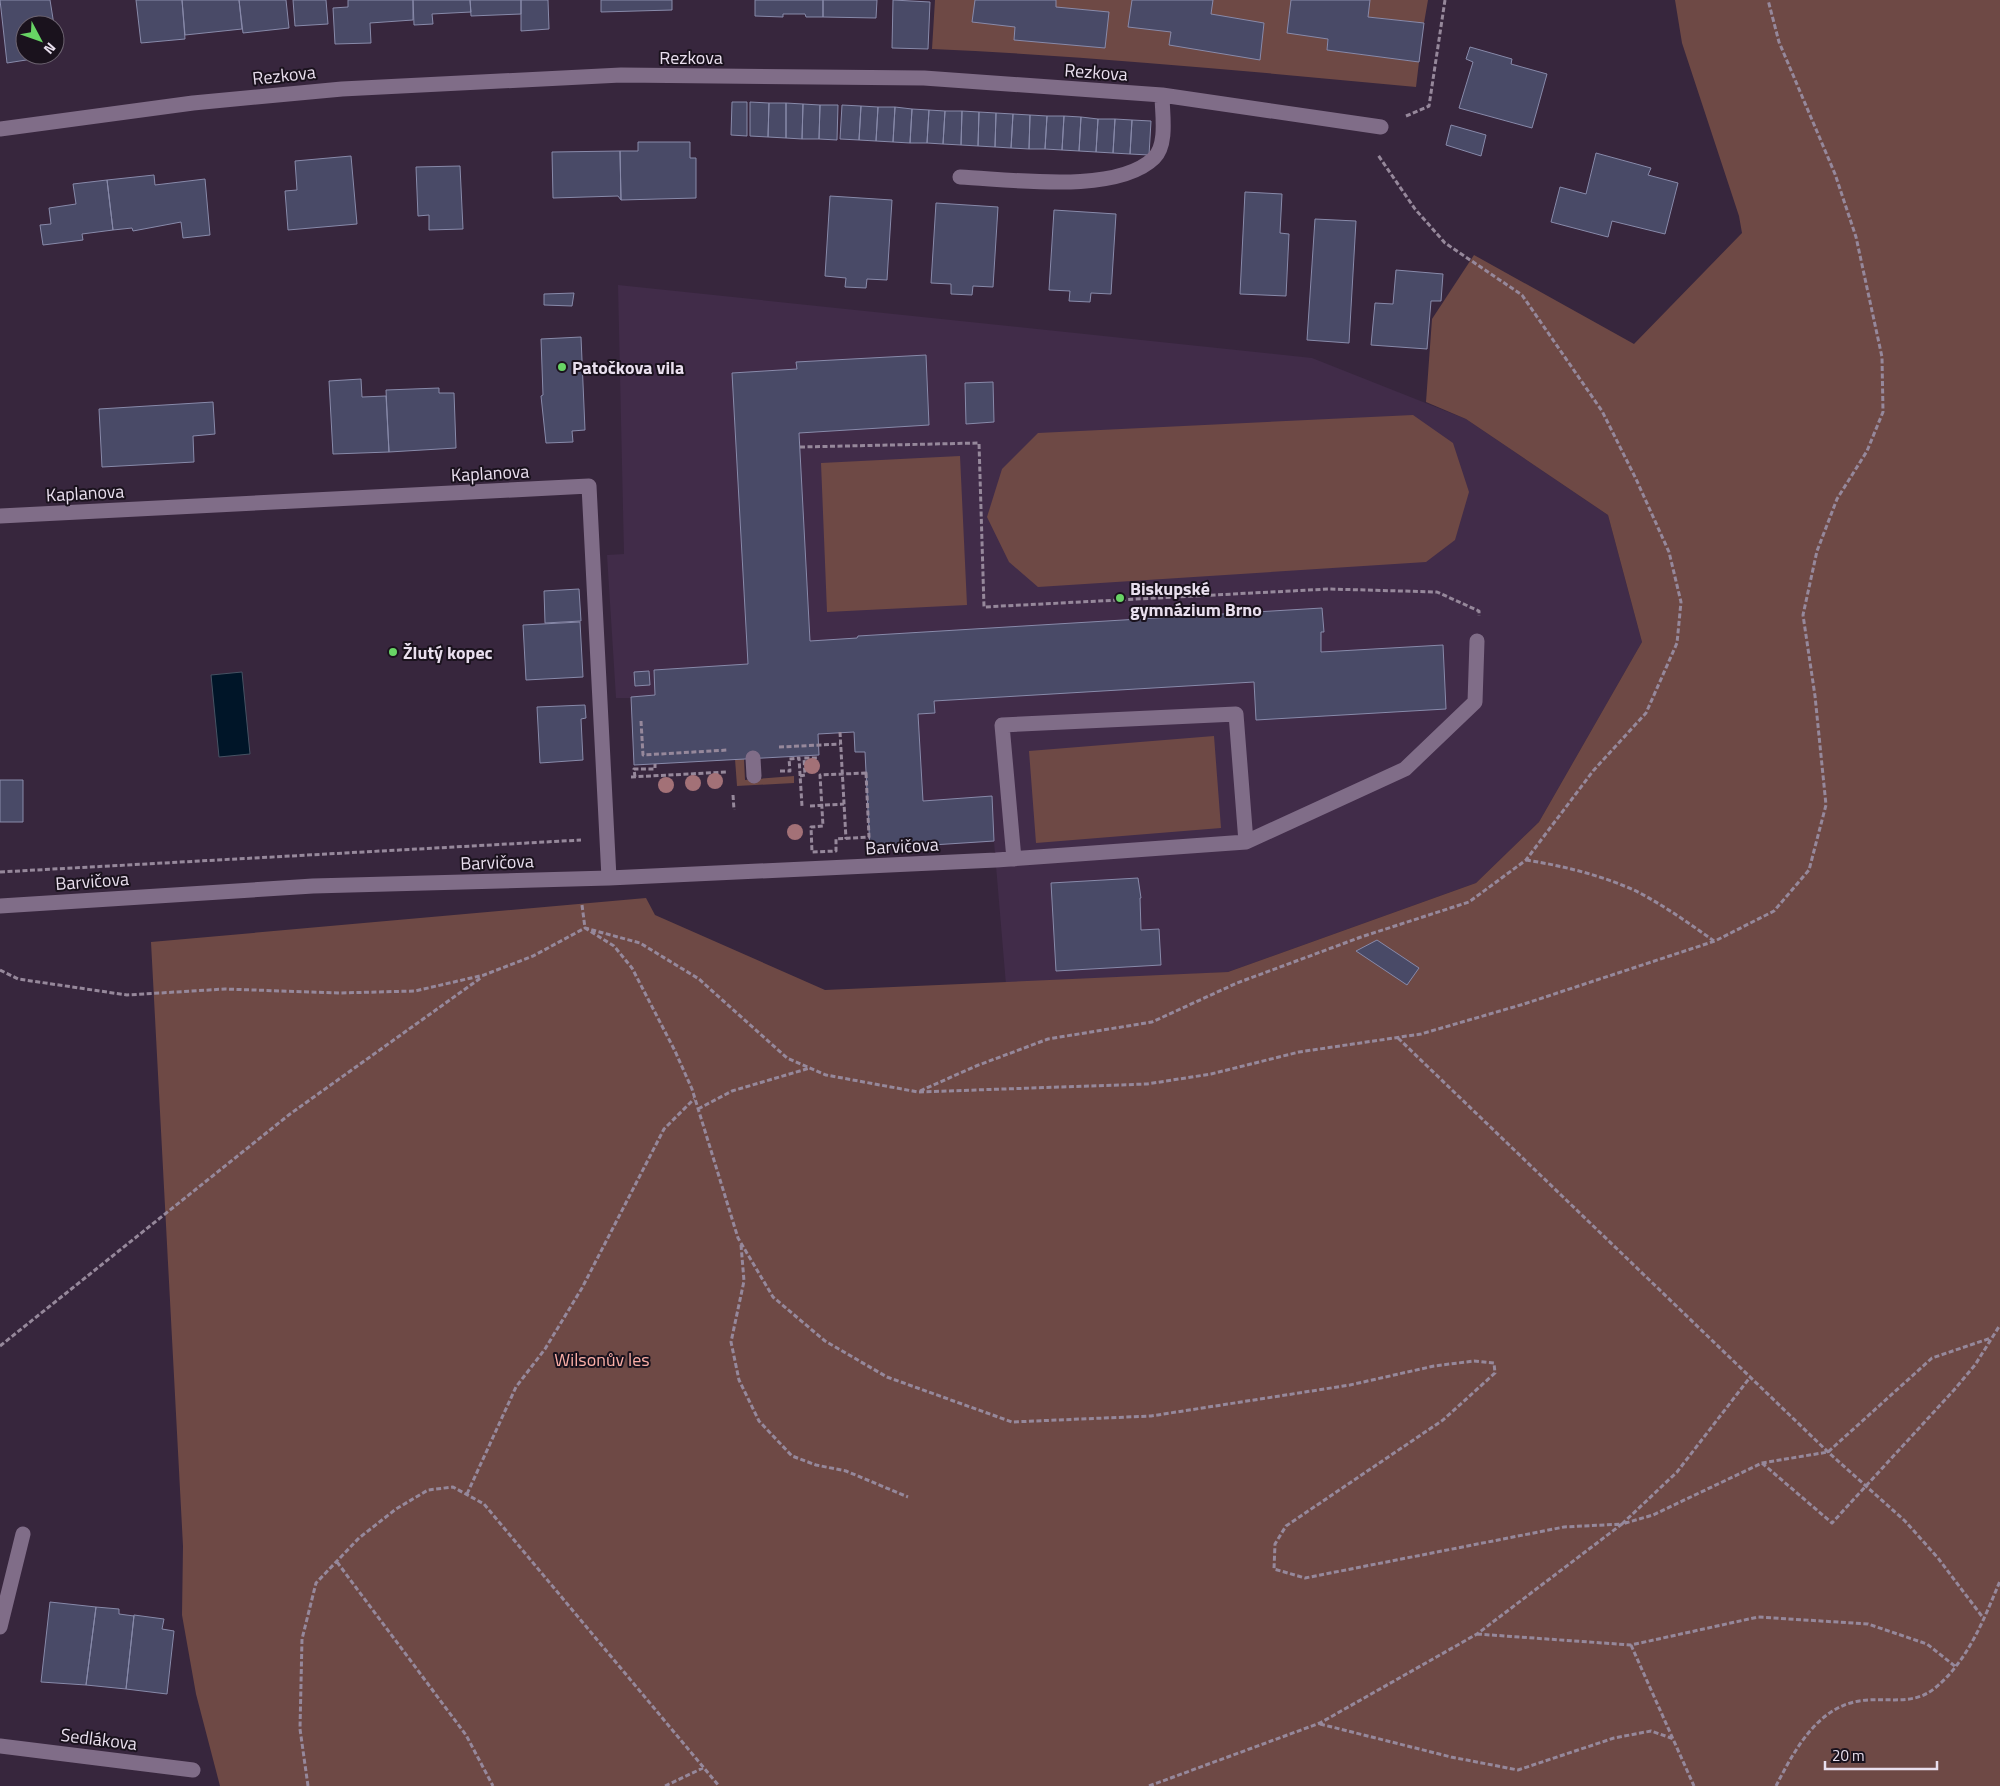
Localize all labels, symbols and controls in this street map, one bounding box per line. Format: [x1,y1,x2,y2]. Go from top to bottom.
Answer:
north arrow [15,15,65,65]
text: N [39,38,61,59]
street label: Rezkova [659,44,723,71]
street label: Rezkova [1063,56,1129,88]
street label: Rezkova [251,58,317,92]
place label: Patočkova vila [572,354,684,381]
marker: Patočkova vila [556,361,568,373]
street label: Kaplanova [450,457,530,489]
street label: Kaplanova [45,477,125,509]
place label: Biskupské gymnázium Brno [1130,575,1262,623]
marker: Biskupské gymnázium Brno [1114,592,1126,604]
place label: Žlutý kopec [403,639,493,666]
marker: Žlutý kopec [387,646,399,658]
street label: Barvičova [865,831,939,861]
street label: Barvičova [460,847,534,877]
street label: Barvičova [54,865,130,897]
park label: Wilsonův les [554,1346,650,1373]
street label: Sedlákova [59,1721,139,1757]
scale bar [1825,1738,1938,1770]
text: 20 m [1832,1744,1865,1767]

